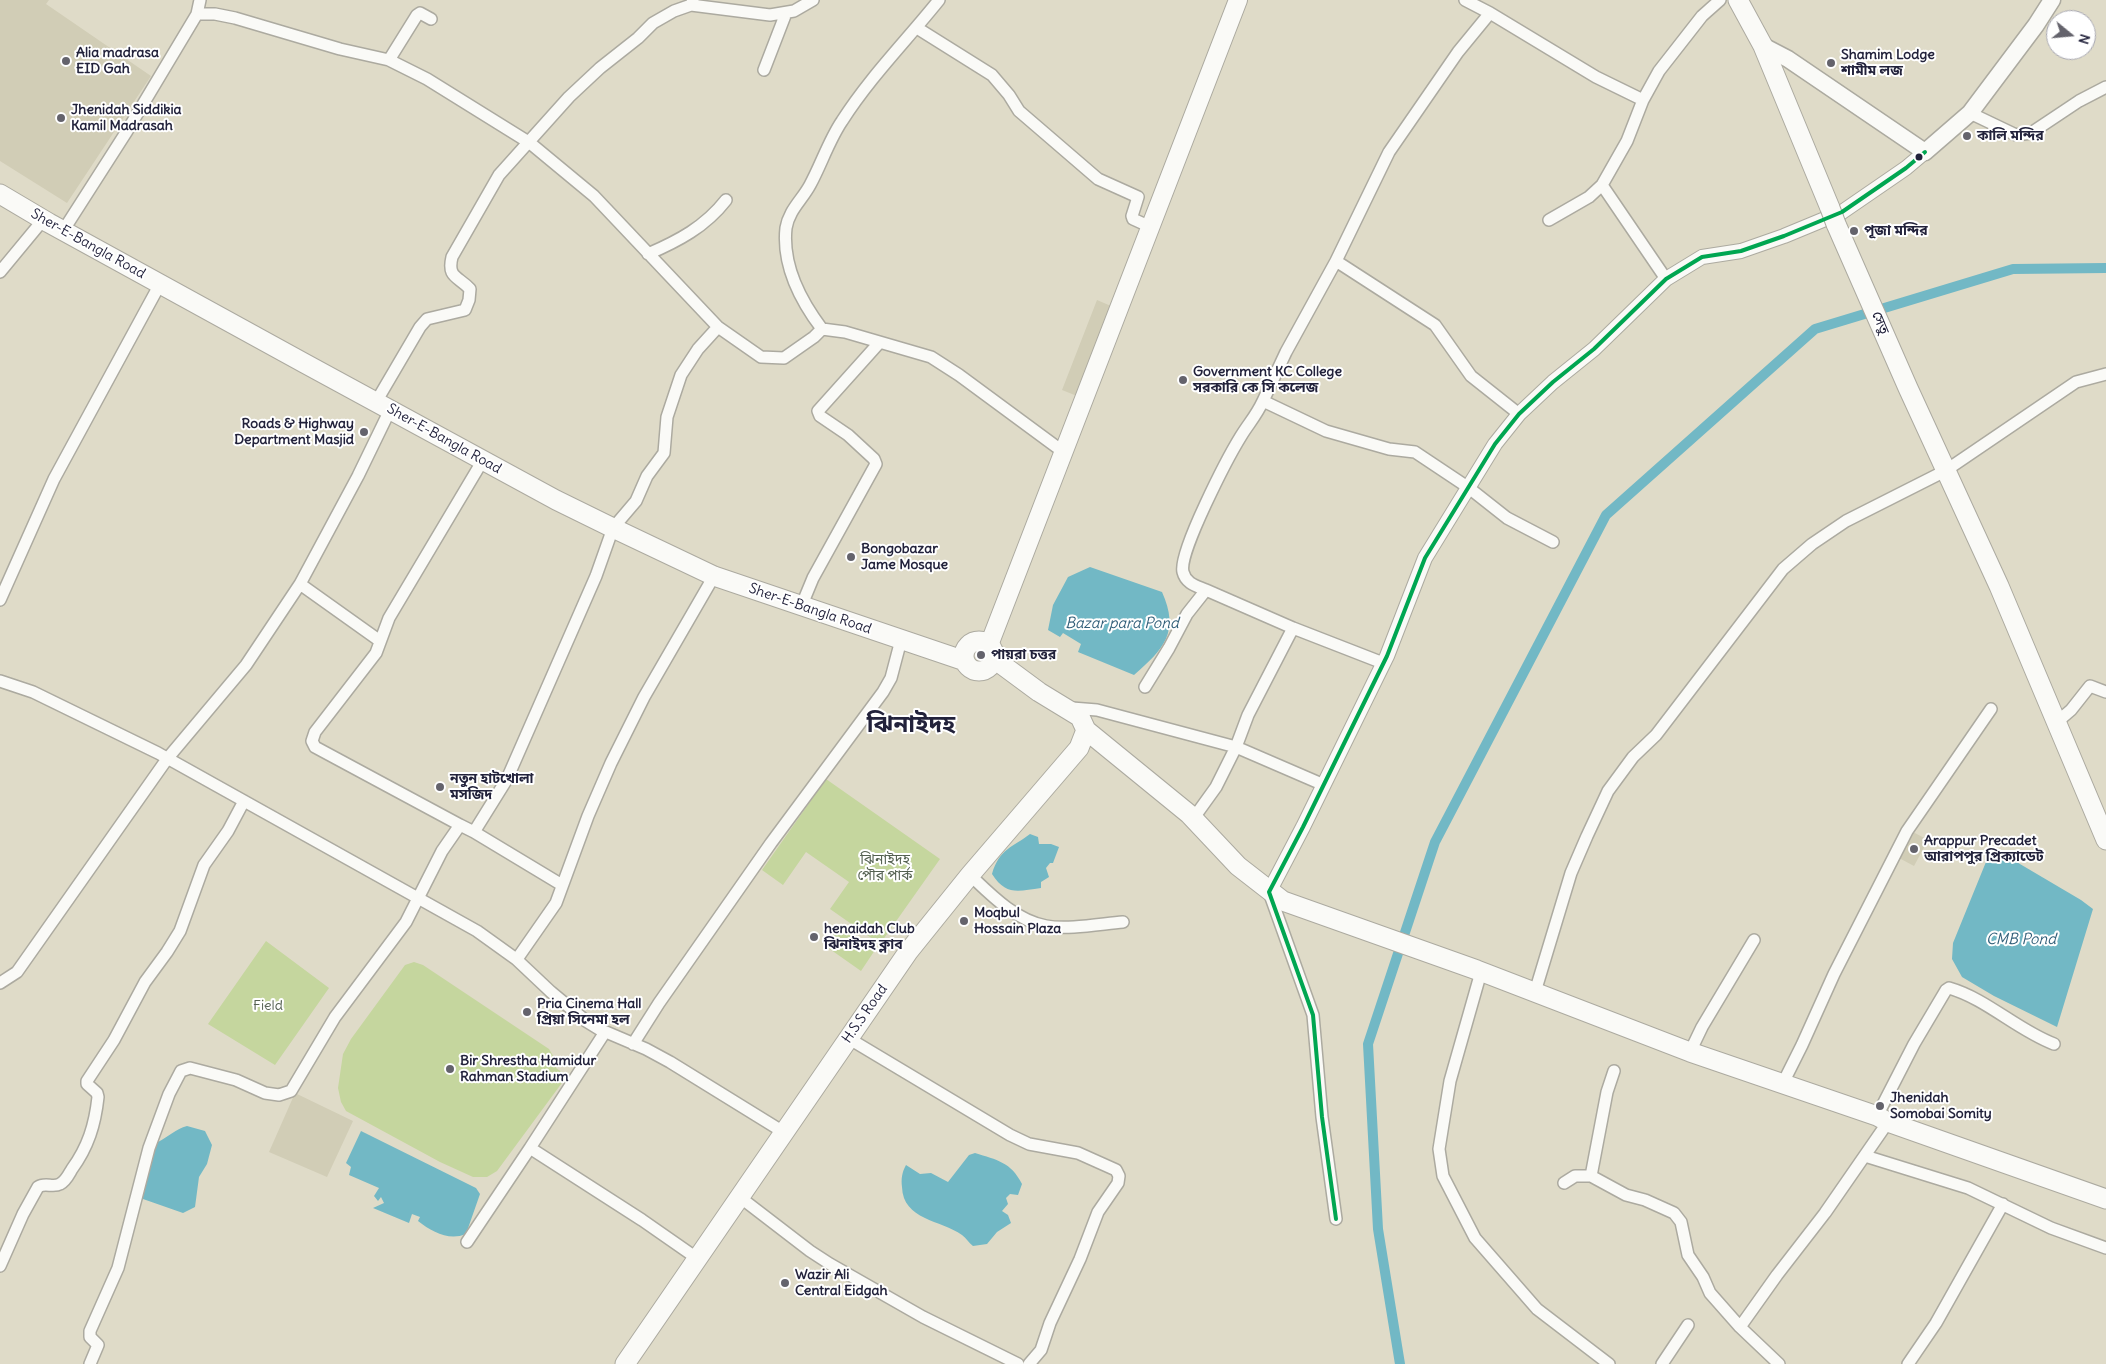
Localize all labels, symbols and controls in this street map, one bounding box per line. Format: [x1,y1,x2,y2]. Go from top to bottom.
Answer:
north arrow [2046,10,2096,60]
text: N [2074,32,2094,46]
place label: Alia madrasa EID Gah [76,45,159,78]
place label: Shamim Lodge শামীম লজ [1841,47,1935,80]
marker: Alia madrasa EID Gah [60,55,72,67]
marker: Shamim Lodge শামীম লজ [1825,57,1837,69]
place label: Jhenidah Siddikia Kamil Madrasah [71,102,182,134]
marker: Jhenidah Siddikia Kamil Madrasah [55,112,67,124]
place label: কালি মন্দির [1977,128,2044,144]
marker: কালি মন্দির [1961,130,1973,142]
unlabelled marker [1914,152,1924,162]
street label: Sher-E-Bangla Road [28,206,148,282]
place label: পূজা মন্দির [1864,223,1928,239]
marker: পূজা মন্দির [1848,225,1860,237]
street label: সেতু [1868,309,1892,337]
place label: Government KC College সরকারি কে সি কলেজ [1193,364,1342,397]
marker: Government KC College সরকারি কে সি কলেজ [1177,374,1189,386]
street label: Sher-E-Bangla Road [384,401,504,477]
place label: Roads & Highway Department Masjid [234,416,354,448]
marker: Roads & Highway Department Masjid [358,426,370,438]
place label: Bongobazar Jame Mosque [861,541,948,574]
marker: Bongobazar Jame Mosque [845,551,857,563]
street label: Sher-E-Bangla Road [747,580,873,638]
water label: Bazar para Pond [1065,615,1179,633]
place label: পায়রা চত্তর [991,647,1056,663]
marker: পায়রা চত্তর [975,649,987,661]
district label: ঝিনাইদহ [867,711,955,739]
place label: নতুন হাটখোলা মসজিদ [450,771,533,804]
marker: নতুন হাটখোলা মসজিদ [434,781,446,793]
place label: Arappur Precadet আরাপপুর প্রিক্যাডেট [1924,833,2044,866]
marker: Arappur Precadet আরাপপুর প্রিক্যাডেট [1908,843,1920,855]
park label: ঝিনাইদহ পৌর পার্ক [858,852,912,884]
place label: Moqbul Hossain Plaza [974,905,1061,938]
marker: Moqbul Hossain Plaza [958,915,970,927]
place label: henaidah Club ঝিনাইদহ ক্লাব [824,921,915,954]
marker: henaidah Club ঝিনাইদহ ক্লাব [808,931,820,943]
water label: CMB Pond [1986,931,2056,949]
street label: H.S.S Road [839,982,891,1046]
place label: Pria Cinema Hall প্রিয়া সিনেমা হল [537,996,642,1028]
park label: Field [253,998,283,1014]
marker: Pria Cinema Hall প্রিয়া সিনেমা হল [521,1006,533,1018]
place label: Bir Shrestha Hamidur Rahman Stadium [460,1053,596,1086]
marker: Bir Shrestha Hamidur Rahman Stadium [444,1063,456,1075]
place label: Jhenidah Somobai Somity [1890,1090,1992,1122]
marker: Jhenidah Somobai Somity [1874,1100,1886,1112]
place label: Wazir Ali Central Eidgah [795,1267,888,1300]
marker: Wazir Ali Central Eidgah [779,1277,791,1289]

